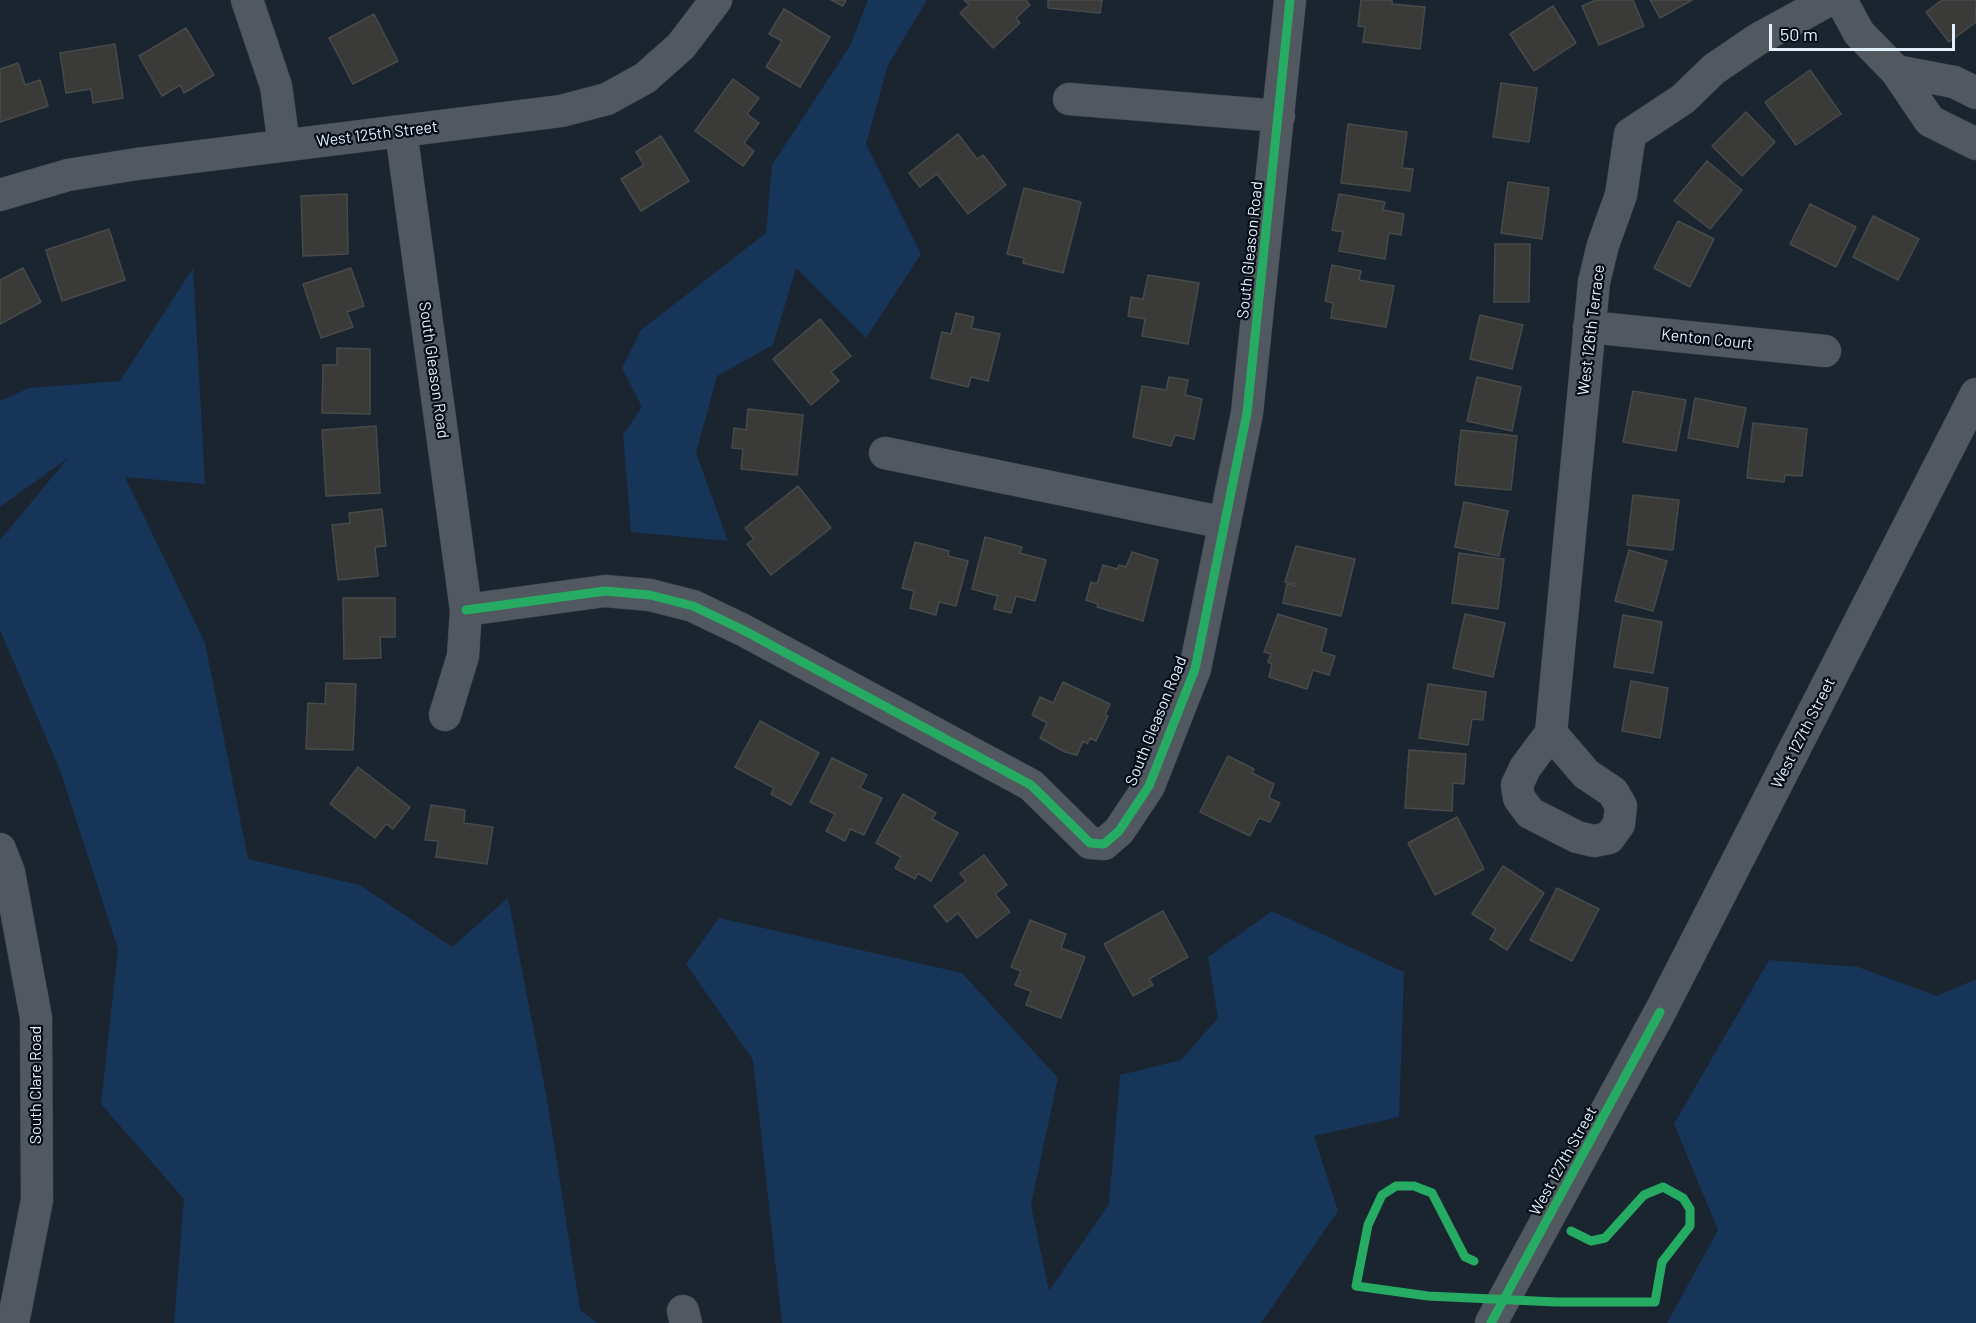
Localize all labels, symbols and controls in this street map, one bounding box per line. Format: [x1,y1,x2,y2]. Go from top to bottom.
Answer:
scale bar [1772,12,1958,50]
text: 50 m [1780,23,1818,45]
street label: West 125th Street [315,117,439,151]
street label: South Gleason Road [1233,180,1267,320]
street label: West 126th Terrace [1573,264,1609,396]
street label: South Gleason Road [415,300,453,440]
street label: Kenton Court [1660,325,1754,353]
street label: South Gleason Road [1121,653,1191,789]
street label: West 127th Street [1767,675,1839,791]
street label: South Clare Road [26,1026,46,1144]
street label: West 127th Street [1525,1103,1601,1219]

